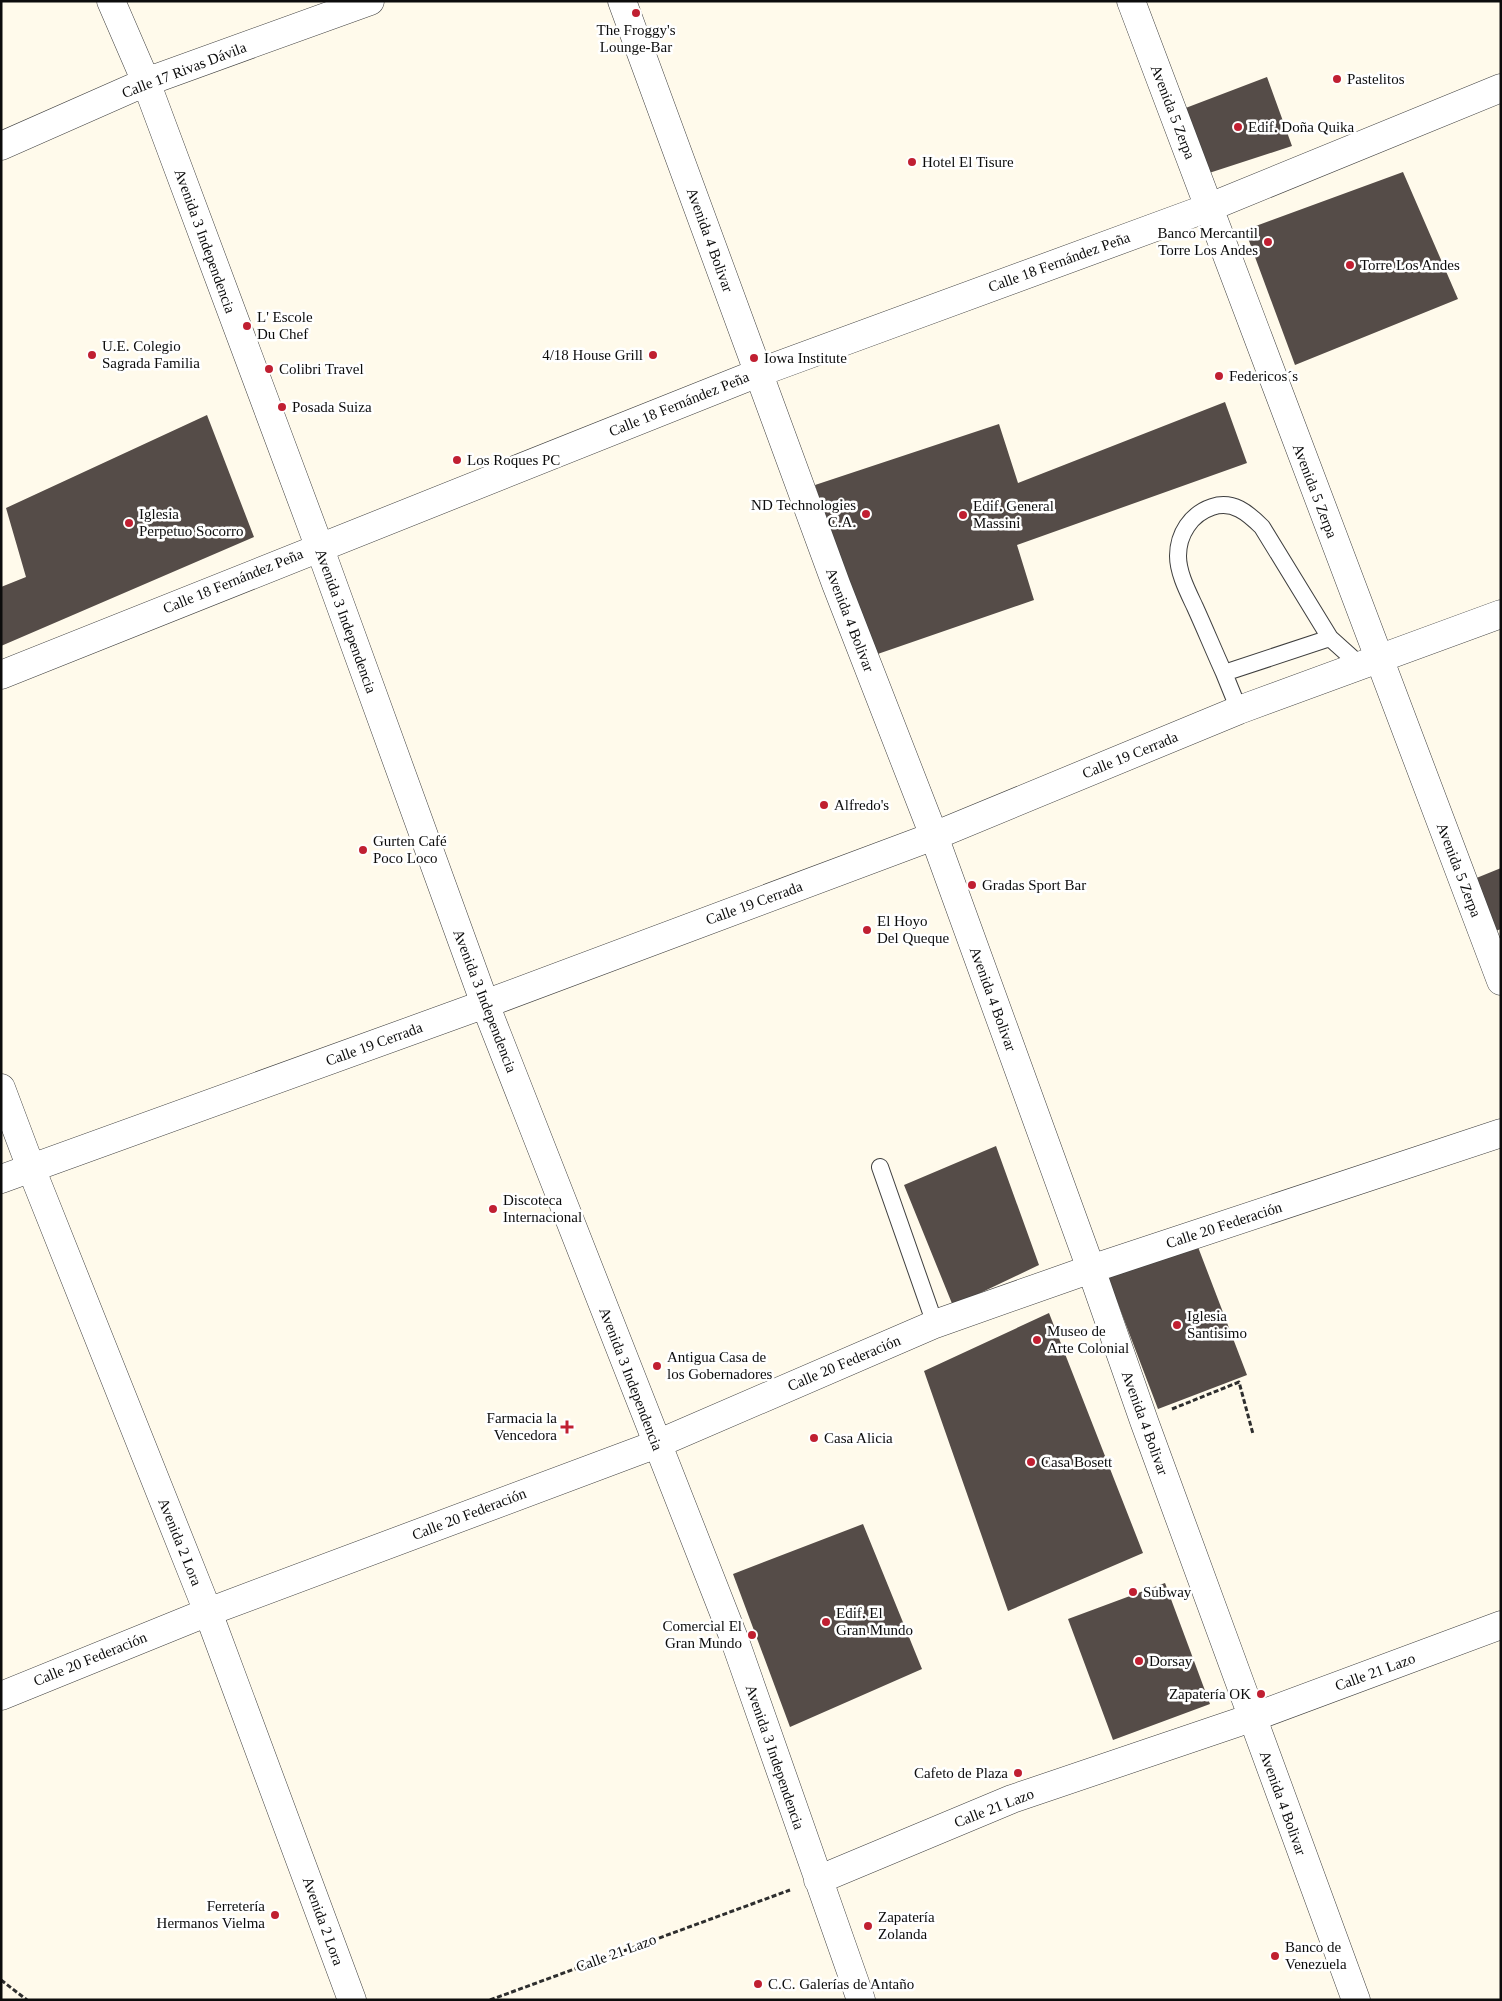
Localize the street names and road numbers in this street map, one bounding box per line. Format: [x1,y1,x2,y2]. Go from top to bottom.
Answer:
street label: Calle 17 Rivas Dávila [119,39,249,101]
street label: Avenida 5 Zerpa [1148,63,1198,162]
street label: Avenida 3 Independencia [171,167,239,316]
street label: Avenida 4 Bolivar [684,186,736,294]
street label: Calle 18 Fernández Peña [986,229,1132,295]
street label: Calle 18 Fernández Peña [607,368,752,439]
street label: Avenida 5 Zerpa [1290,442,1340,541]
street label: Calle 18 Fernández Peña [161,545,306,616]
street label: Avenida 3 Independencia [312,547,380,696]
street label: Avenida 4 Bolivar [823,566,877,674]
street label: Calle 19 Cerrada [1080,728,1180,781]
street label: Avenida 5 Zerpa [1434,821,1484,920]
street label: Calle 19 Cerrada [704,878,805,928]
street label: Avenida 3 Independencia [450,927,520,1075]
street label: Avenida 4 Bolivar [967,945,1019,1053]
street label: Calle 19 Cerrada [324,1019,425,1069]
street label: Calle 20 Federación [1164,1199,1284,1251]
street label: Avenida 3 Independencia [596,1305,666,1453]
street label: Calle 20 Federación [785,1332,903,1394]
street label: Avenida 4 Bolivar [1119,1369,1171,1477]
street label: Calle 20 Federación [410,1485,529,1543]
street label: Avenida 2 Lora [155,1496,205,1588]
street label: Calle 20 Federación [31,1629,149,1689]
street label: Calle 21 Lazo [1333,1650,1417,1694]
street label: Avenida 3 Independencia [743,1682,807,1832]
street label: Avenida 4 Bolivar [1257,1749,1309,1857]
street label: Calle 21 Lazo [952,1785,1036,1831]
street label: Avenida 2 Lora [300,1875,347,1968]
street label: Calle 21 Lazo [574,1931,658,1975]

